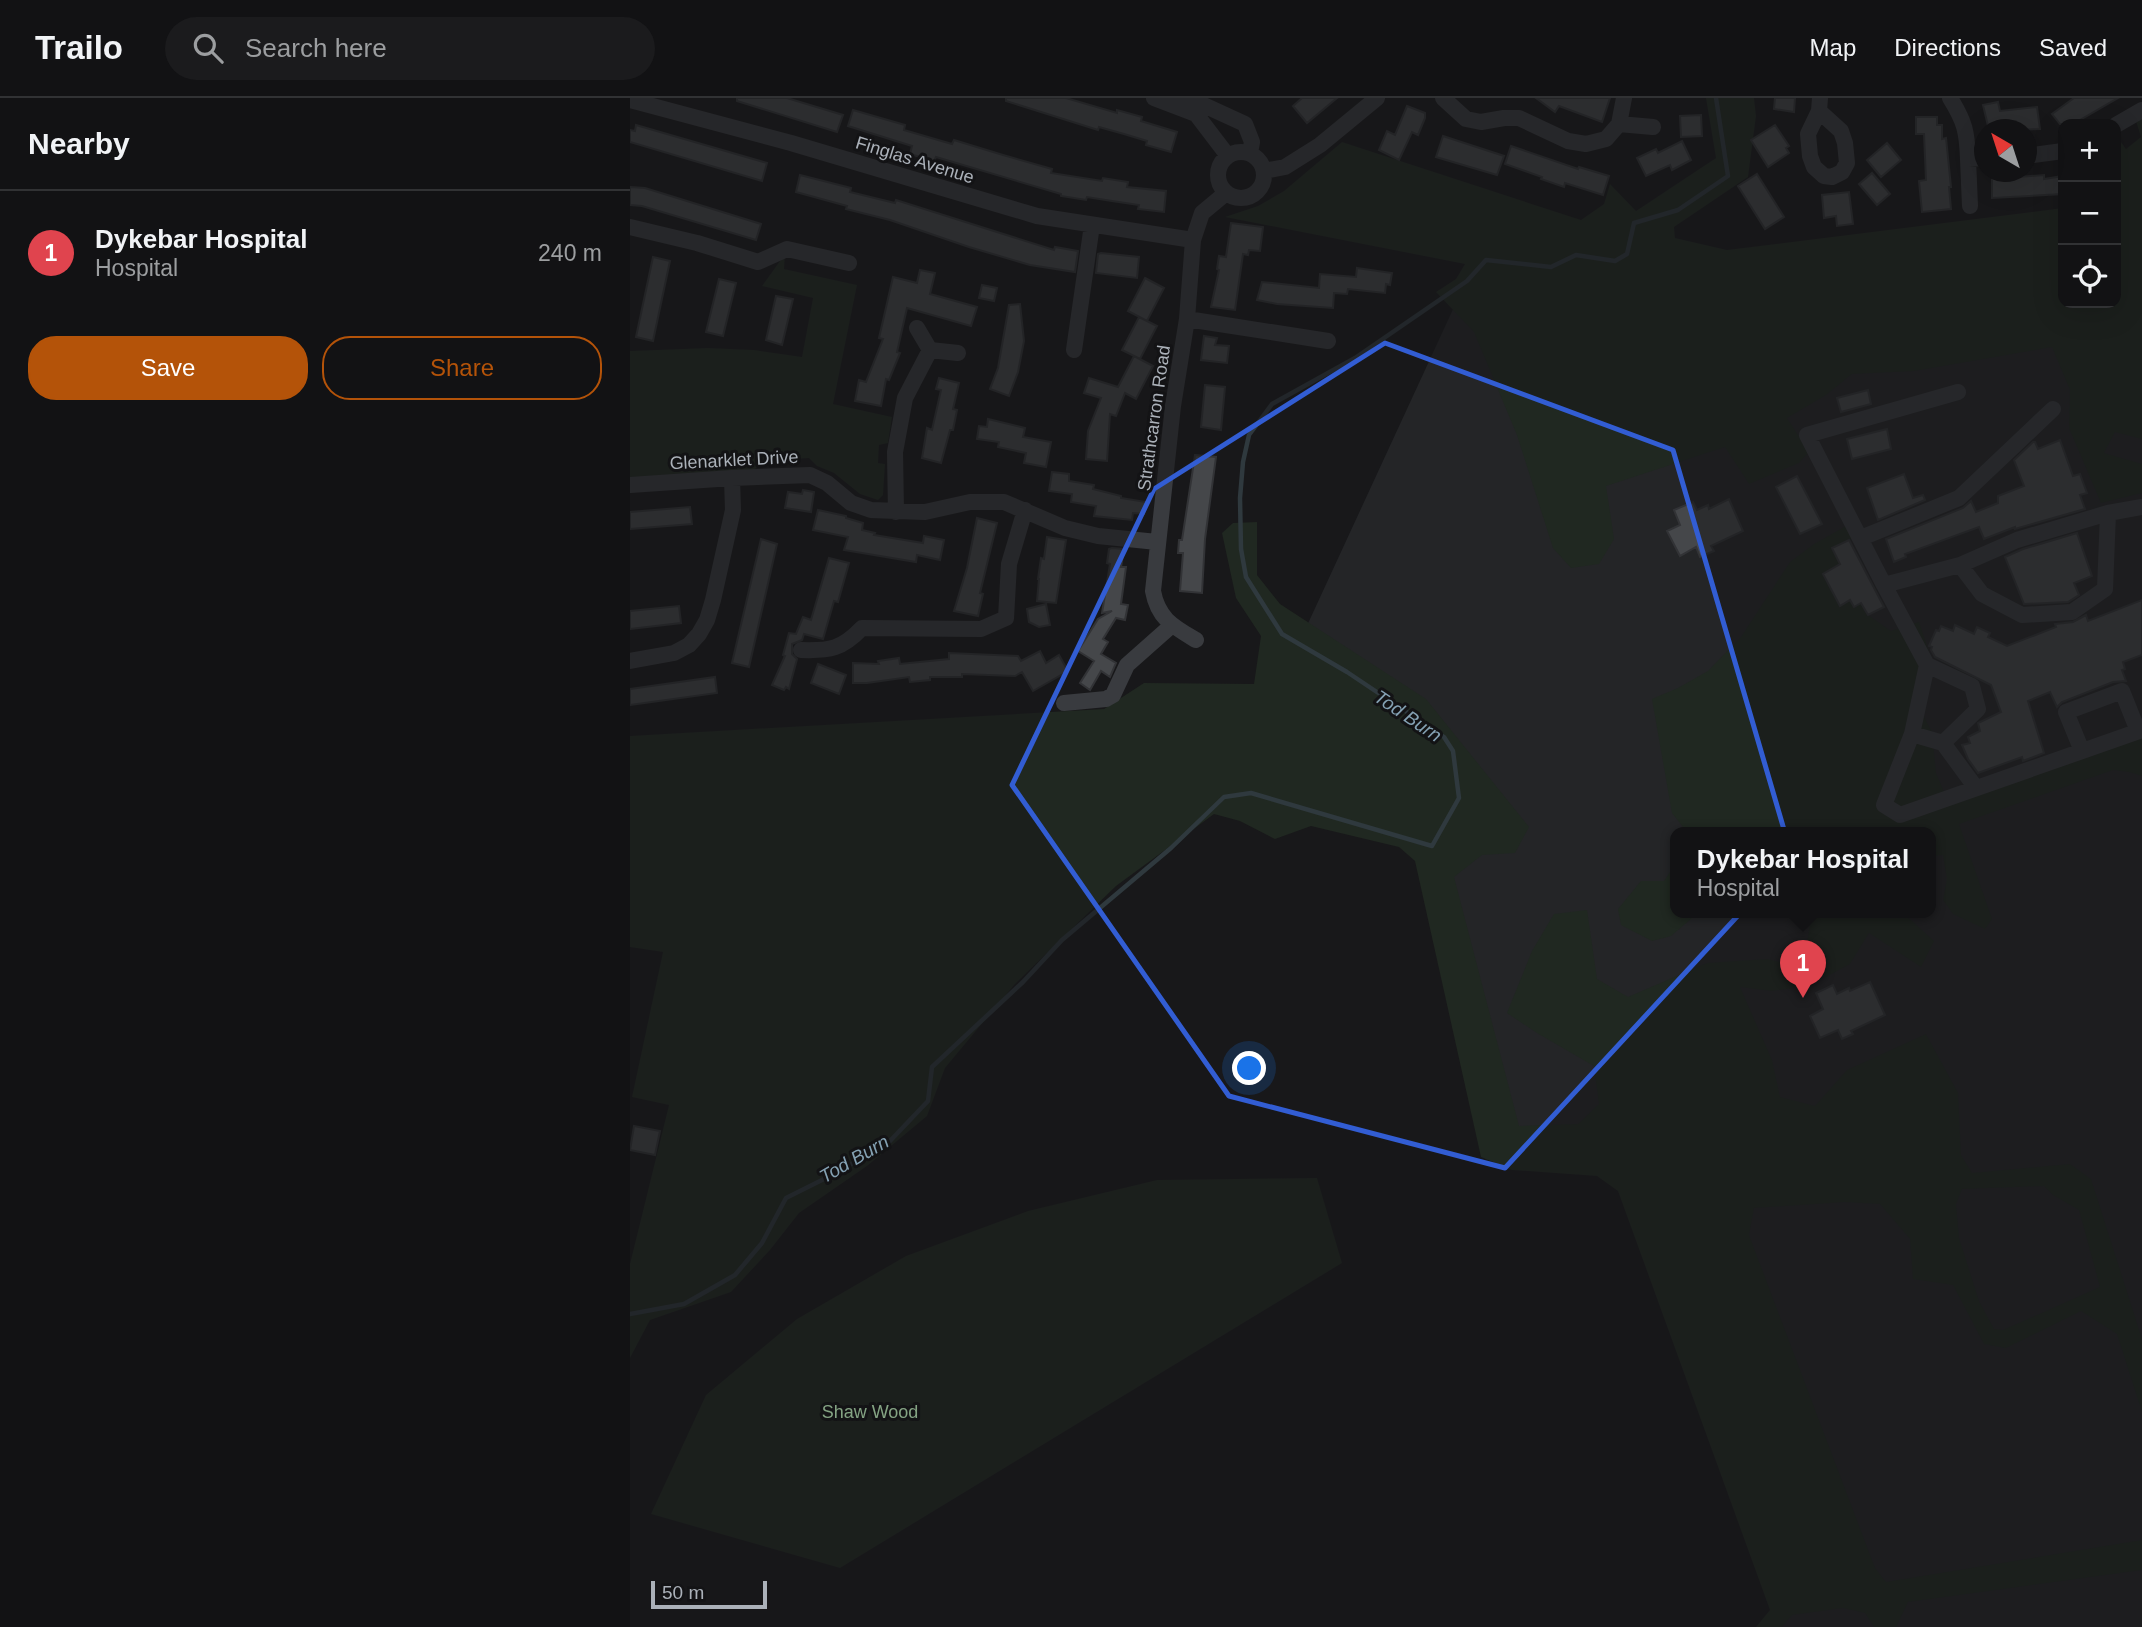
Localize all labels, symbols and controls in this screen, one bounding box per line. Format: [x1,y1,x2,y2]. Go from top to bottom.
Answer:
search box [165,17,655,80]
text: Trailo [35,29,123,66]
icon: search [189,29,227,67]
text: Search here [245,33,387,63]
text: Map [1810,34,1856,61]
text: Directions [1894,34,2001,61]
text: Saved [2039,34,2107,61]
north arrow [1974,119,2037,182]
map controls [2058,119,2121,308]
button: + [2058,119,2121,182]
text: Nearby [28,127,130,160]
street label: Finglas Avenue [853,132,977,188]
button: − [2058,182,2121,245]
text: Dykebar Hospital [95,224,307,254]
text: 1 [45,240,57,266]
text: 240 m [538,240,602,266]
button: locate [2058,245,2121,308]
text: Hospital [95,255,178,281]
button: Save [28,336,308,400]
button: Share [322,336,602,400]
street label: Strathcarron Road [1134,344,1174,492]
street label: Glenarklet Drive [669,447,799,473]
water label: Tod Burn [1370,686,1446,746]
popup [1670,827,1936,918]
text: Dykebar Hospital [1697,844,1909,874]
text: Hospital [1697,875,1780,901]
pin: 1 [1780,940,1826,998]
your location [1232,1051,1266,1085]
water label: Tod Burn [816,1131,892,1187]
park label: Shaw Wood [822,1402,918,1422]
scale bar [651,1578,766,1610]
text: 50 m [662,1582,704,1603]

